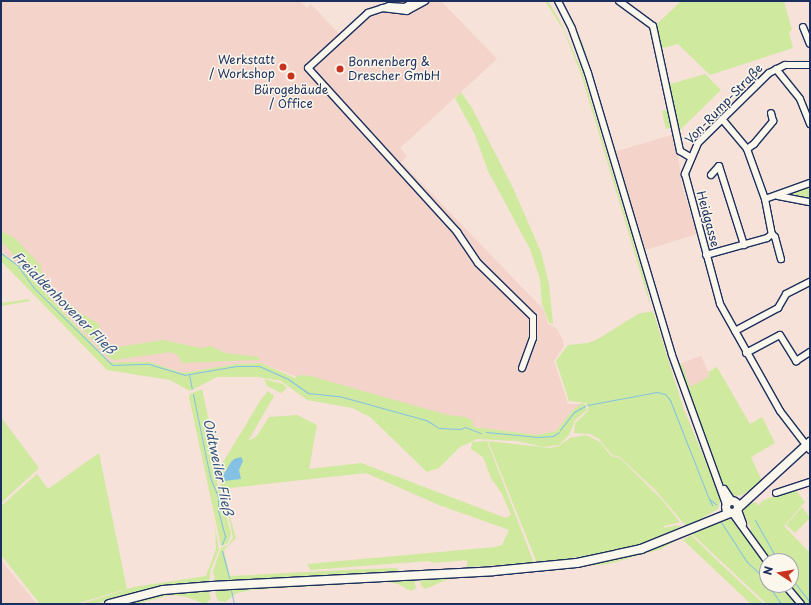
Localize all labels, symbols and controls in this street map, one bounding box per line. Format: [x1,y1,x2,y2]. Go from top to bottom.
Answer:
place label: Werkstatt / Workshop [209,53,275,81]
place label: Bonnenberg & Drescher GmbH [348,55,441,83]
street label: Von-Rump-Straße [682,61,766,147]
marker: Werkstatt / Workshop [278,62,288,72]
marker: Bonnenberg & Drescher GmbH [335,64,345,74]
marker: Bürogebäude / Office [286,71,296,81]
place label: Bürogebäude / Office [254,83,328,111]
street label: Heidgasse [694,189,722,249]
water label: Freialdenhovener Fließ [9,248,119,358]
water label: Oidtweiler Fließ [200,417,236,517]
north arrow [759,553,799,593]
text: N [759,565,777,577]

